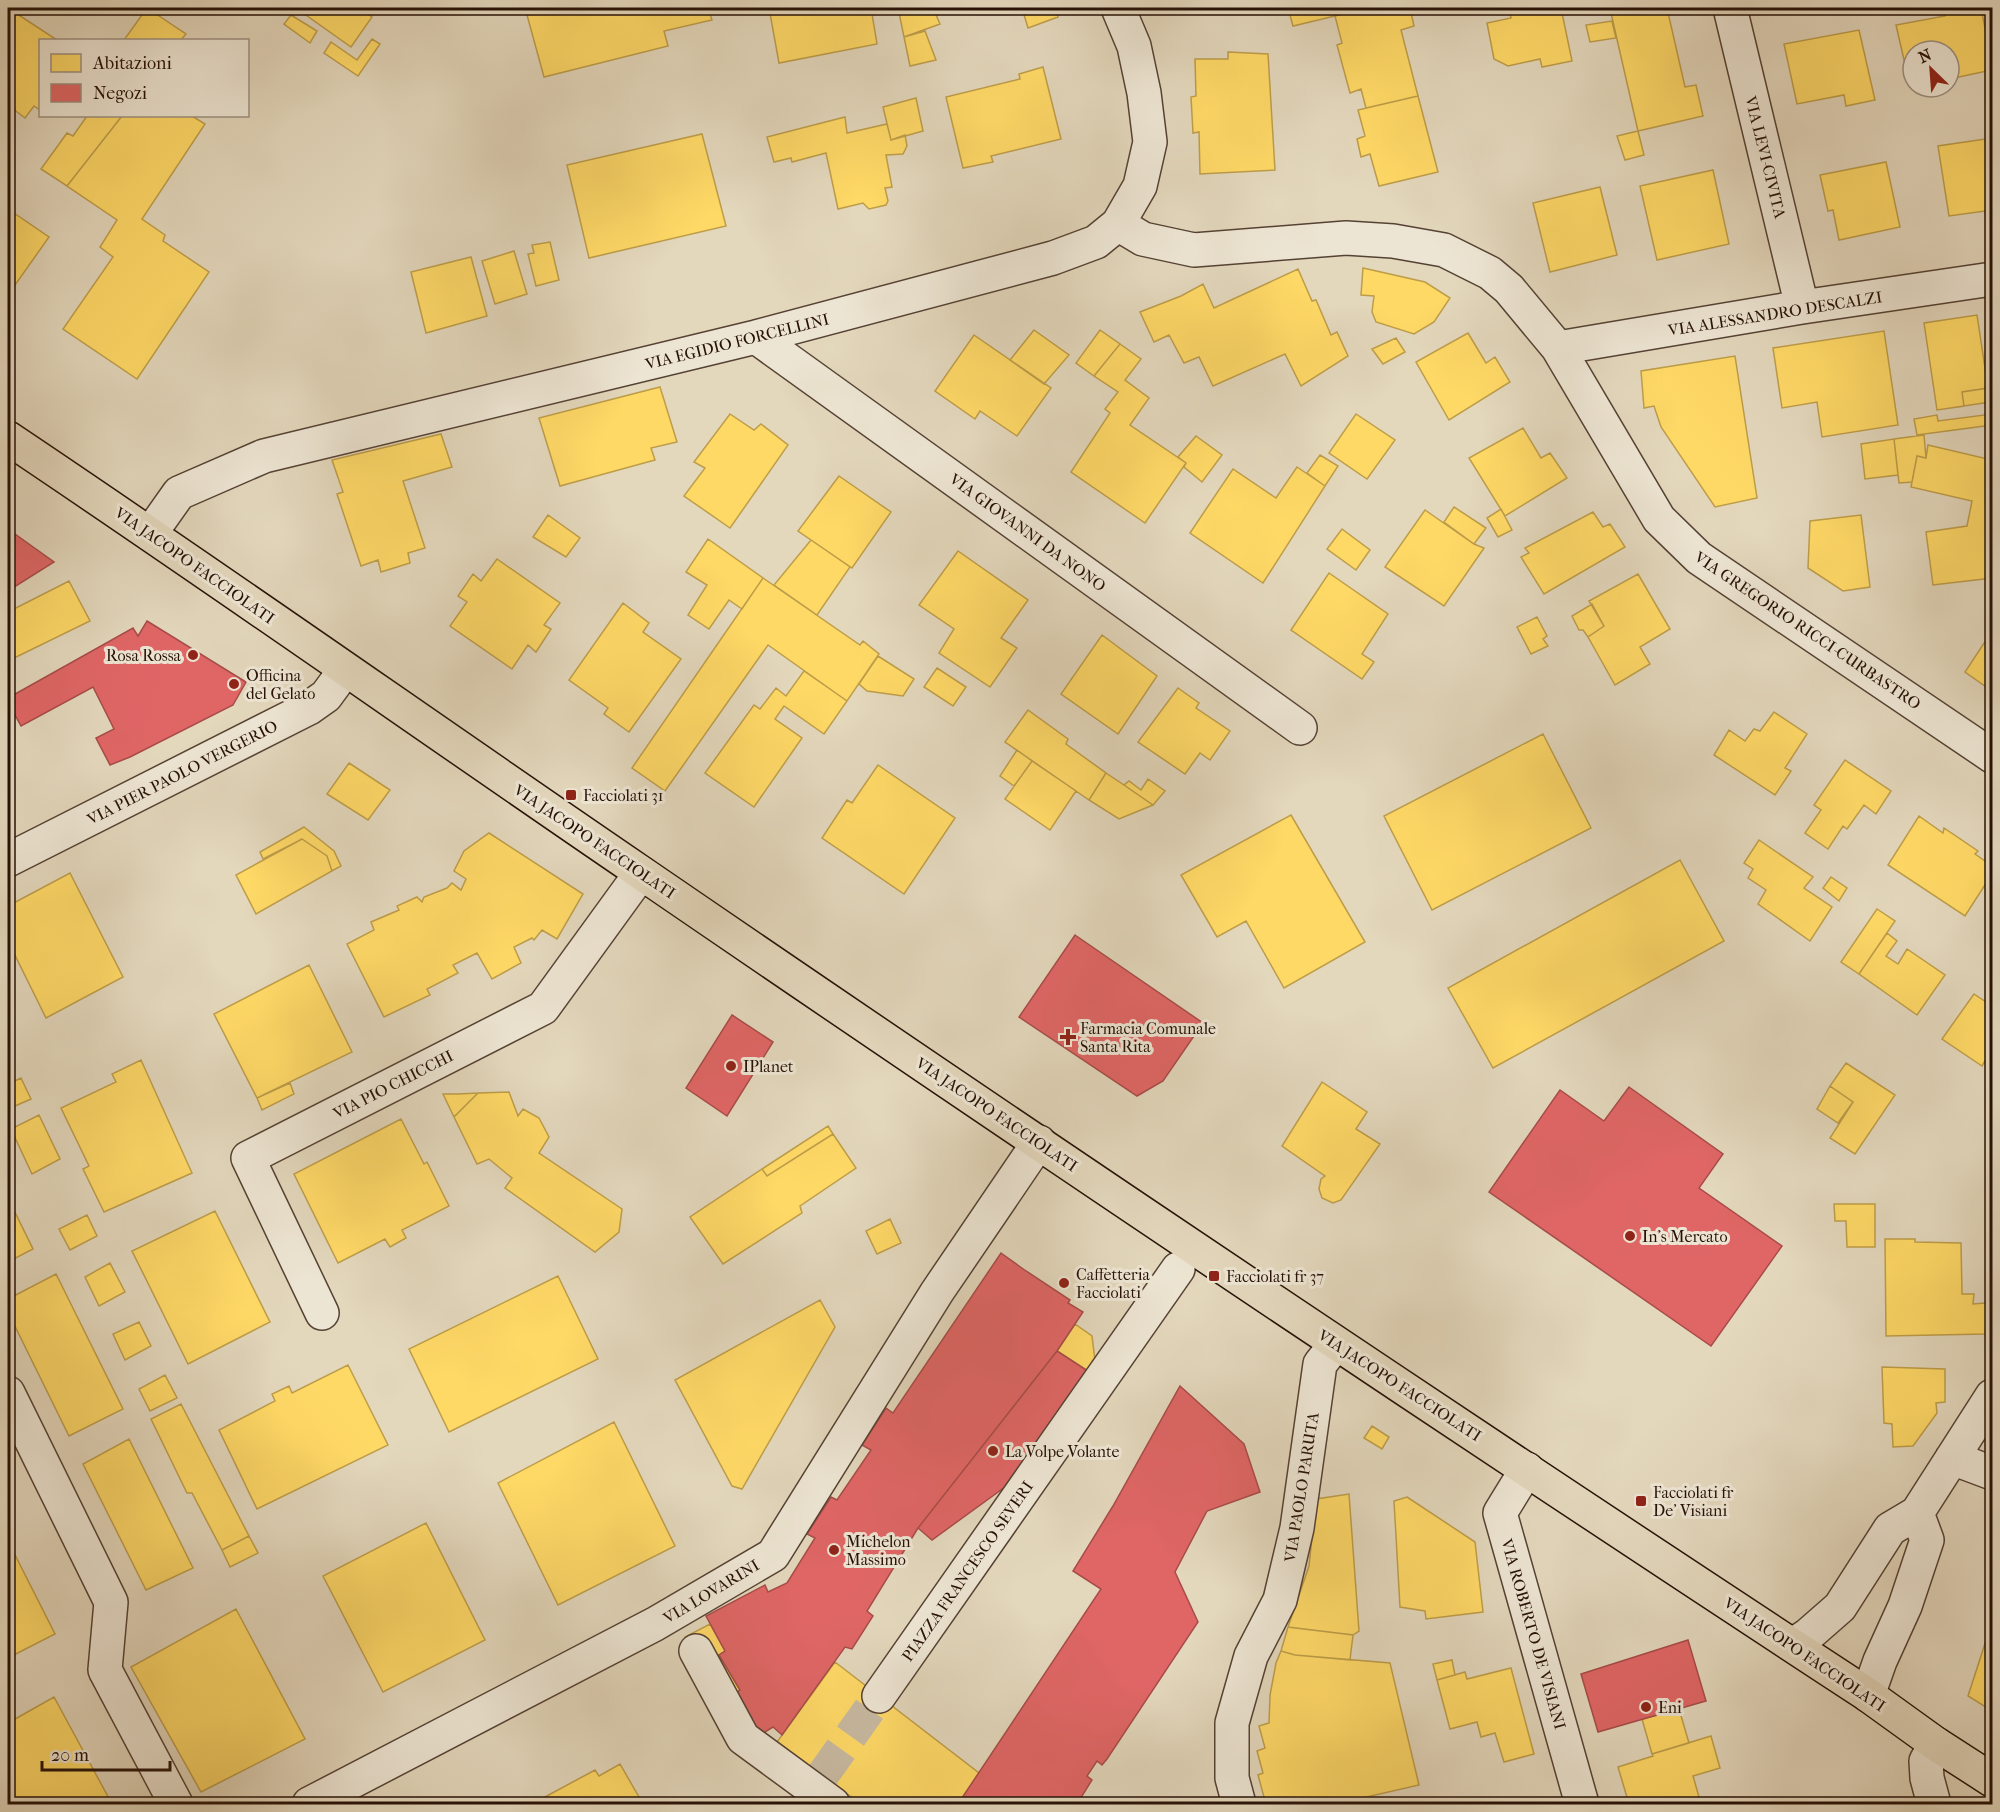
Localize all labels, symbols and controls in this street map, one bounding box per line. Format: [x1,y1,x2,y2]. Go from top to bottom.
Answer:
legend [39,39,249,117]
north arrow [1901,39,1961,99]
text: N [1915,44,1935,67]
text: Abitazioni [92,53,173,74]
text: Negozi [93,83,148,104]
street label: VIA LEVI-CIVITA [1741,93,1790,221]
street label: VIA ALESSANDRO DESCALZI [1666,287,1883,340]
street label: VIA EGIDIO FORCELLINI [642,309,831,374]
street label: VIA GIOVANNI DA NONO [945,469,1110,596]
street label: VIA JACOPO FACCIOLATI [110,502,278,628]
street label: VIA GREGORIO RICCI-CURBASTRO [1690,547,1924,713]
place label: Rosa Rossa [106,646,182,665]
marker: Rosa Rossa [186,648,200,662]
place label: Officina del Gelato [246,666,315,703]
marker: Officina del Gelato [227,677,241,691]
street label: VIA PIER PAOLO VERGERIO [83,716,281,829]
street label: VIA JACOPO FACCIOLATI [510,780,679,903]
place label: Facciolati 31 [583,786,664,805]
marker: Facciolati 31 [564,788,578,802]
place label: Farmacia Comunale Santa Rita [1080,1019,1216,1056]
marker: Farmacia Comunale Santa Rita [1061,1030,1075,1044]
street label: VIA PIO CHICCHI [329,1046,456,1123]
street label: VIA JACOPO FACCIOLATI [912,1053,1081,1176]
place label: IPlanet [743,1057,794,1076]
marker: IPlanet [724,1059,738,1073]
place label: In's Mercato [1642,1227,1728,1246]
marker: In's Mercato [1623,1229,1637,1243]
place label: Caffetteria Facciolati [1076,1265,1150,1302]
place label: Facciolati fr 37 [1226,1267,1324,1286]
marker: Facciolati fr 37 [1207,1269,1221,1283]
marker: Caffetteria Facciolati [1057,1276,1071,1290]
street label: VIA JACOPO FACCIOLATI [1314,1325,1485,1445]
street label: VIA PAOLO PARUTA [1280,1410,1323,1564]
place label: La Volpe Volante [1005,1442,1120,1461]
marker: La Volpe Volante [986,1444,1000,1458]
street label: PIAZZA FRANCESCO SEVERI [898,1477,1037,1665]
place label: Facciolati fr De' Visiani [1653,1483,1734,1520]
marker: Facciolati fr De' Visiani [1634,1494,1648,1508]
place label: Michelon Massimo [846,1532,911,1569]
street label: VIA ROBERTO DE VISIANI [1497,1536,1570,1732]
marker: Michelon Massimo [827,1543,841,1557]
street label: VIA LOVARINI [659,1555,763,1628]
street label: VIA JACOPO FACCIOLATI [1720,1593,1889,1716]
place label: Eni [1658,1698,1682,1717]
marker: Eni [1639,1700,1653,1714]
scale bar [42,1734,170,1772]
text: 20 m [51,1745,89,1766]

